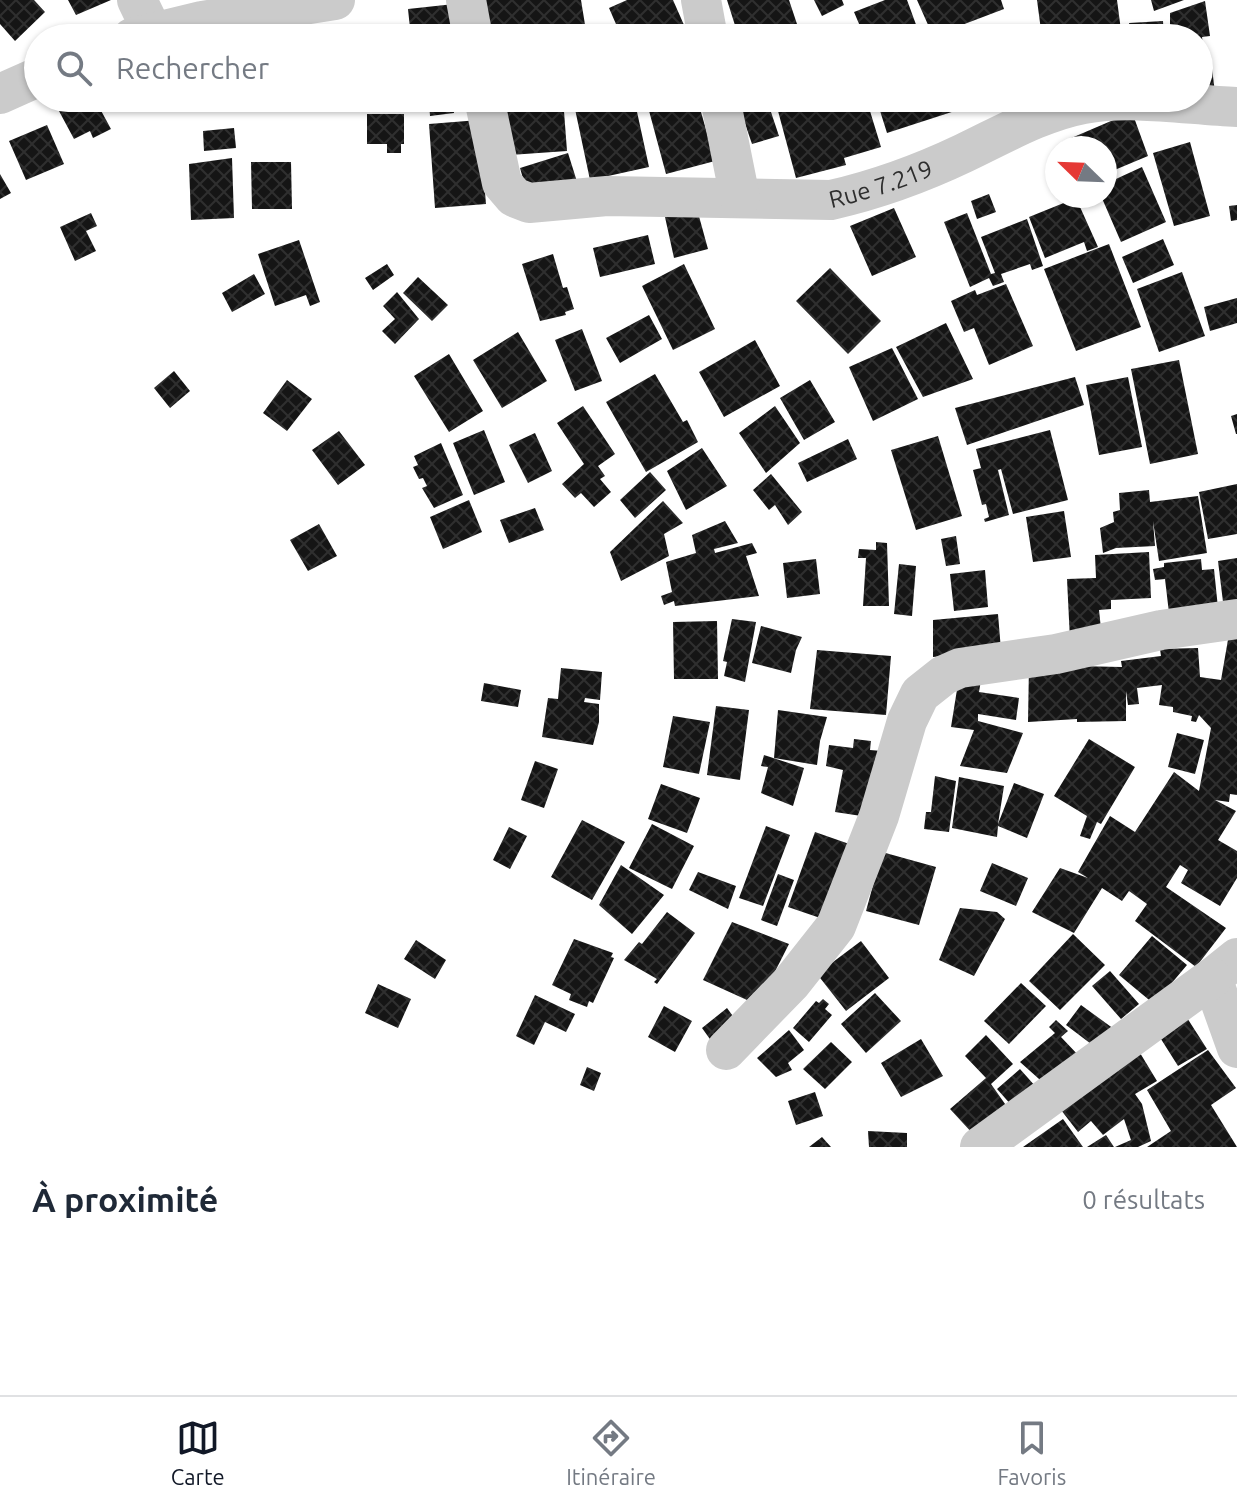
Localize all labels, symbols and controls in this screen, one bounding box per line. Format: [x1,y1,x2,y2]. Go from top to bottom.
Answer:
search box [24,24,1213,112]
icon: search [52,46,96,90]
text: Rechercher [116,51,269,85]
north arrow [1045,136,1117,208]
street label: Rue 7.219 [826,154,937,213]
text: À proximité [32,1180,218,1218]
text: 0 résultats [1082,1185,1205,1214]
tab: Carte [171,1416,225,1489]
tab: Itinéraire [566,1416,656,1489]
tab: Favoris [997,1416,1066,1489]

